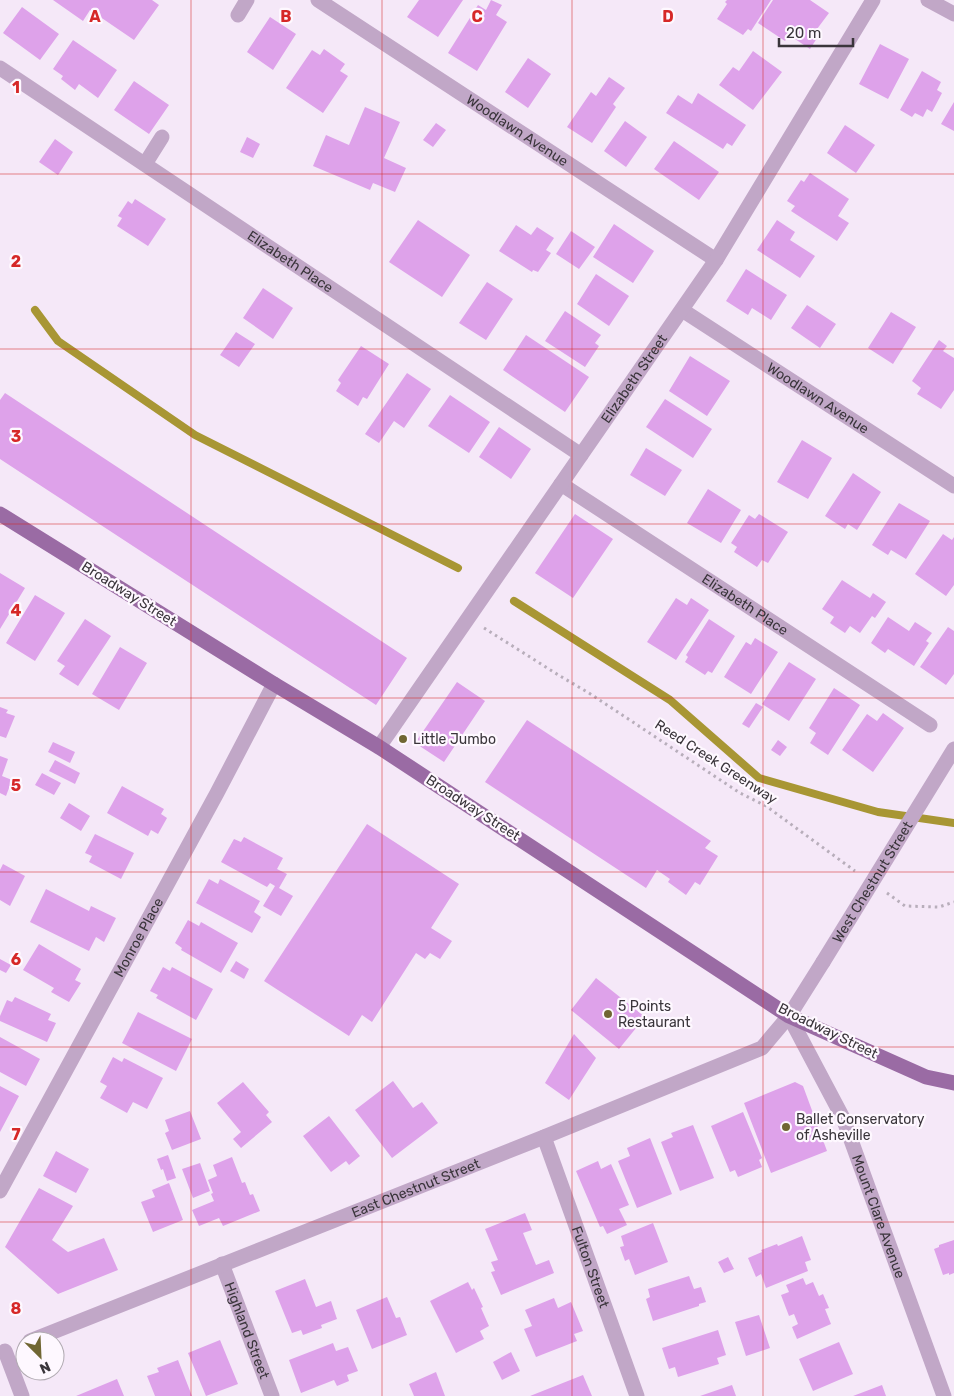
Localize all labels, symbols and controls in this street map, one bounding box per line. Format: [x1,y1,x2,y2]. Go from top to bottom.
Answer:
text: A [89,7,101,26]
text: B [280,7,292,26]
text: C [471,7,483,26]
text: D [662,7,674,26]
scale bar [779,15,853,47]
text: 20 m [786,24,821,42]
text: 1 [12,78,20,97]
street label: Woodlawn Avenue [463,91,572,170]
street label: Elizabeth Place [244,227,337,296]
text: 2 [11,252,21,271]
street label: Elizabeth Street [597,330,671,426]
street label: Woodlawn Avenue [764,359,872,437]
text: 3 [11,427,21,446]
street label: Broadway Street [78,558,180,630]
street label: Elizabeth Place [699,570,792,639]
text: 4 [11,601,22,620]
street label: Reed Creek Greenway [652,716,781,808]
place label: Little Jumbo [413,731,496,748]
marker: Little Jumbo [397,733,409,745]
street label: Broadway Street [423,771,524,845]
text: 5 [11,776,21,795]
street label: West Chestnut Street [828,818,916,946]
street label: Monroe Place [110,894,167,980]
text: 6 [11,950,21,969]
place label: 5 Points Restaurant [618,998,691,1031]
street label: Broadway Street [776,1000,881,1063]
marker: 5 Points Restaurant [602,1008,614,1020]
place label: Ballet Conservatory of Asheville [796,1111,925,1144]
marker: Ballet Conservatory of Asheville [780,1121,792,1133]
text: 7 [11,1125,21,1144]
street label: Mount Clare Avenue [848,1152,909,1281]
street label: East Chestnut Street [349,1155,483,1221]
street label: Fulton Street [568,1224,613,1311]
street label: Highland Street [221,1280,273,1382]
text: 8 [11,1299,22,1318]
north arrow [15,1331,65,1381]
text: N [37,1358,53,1377]

